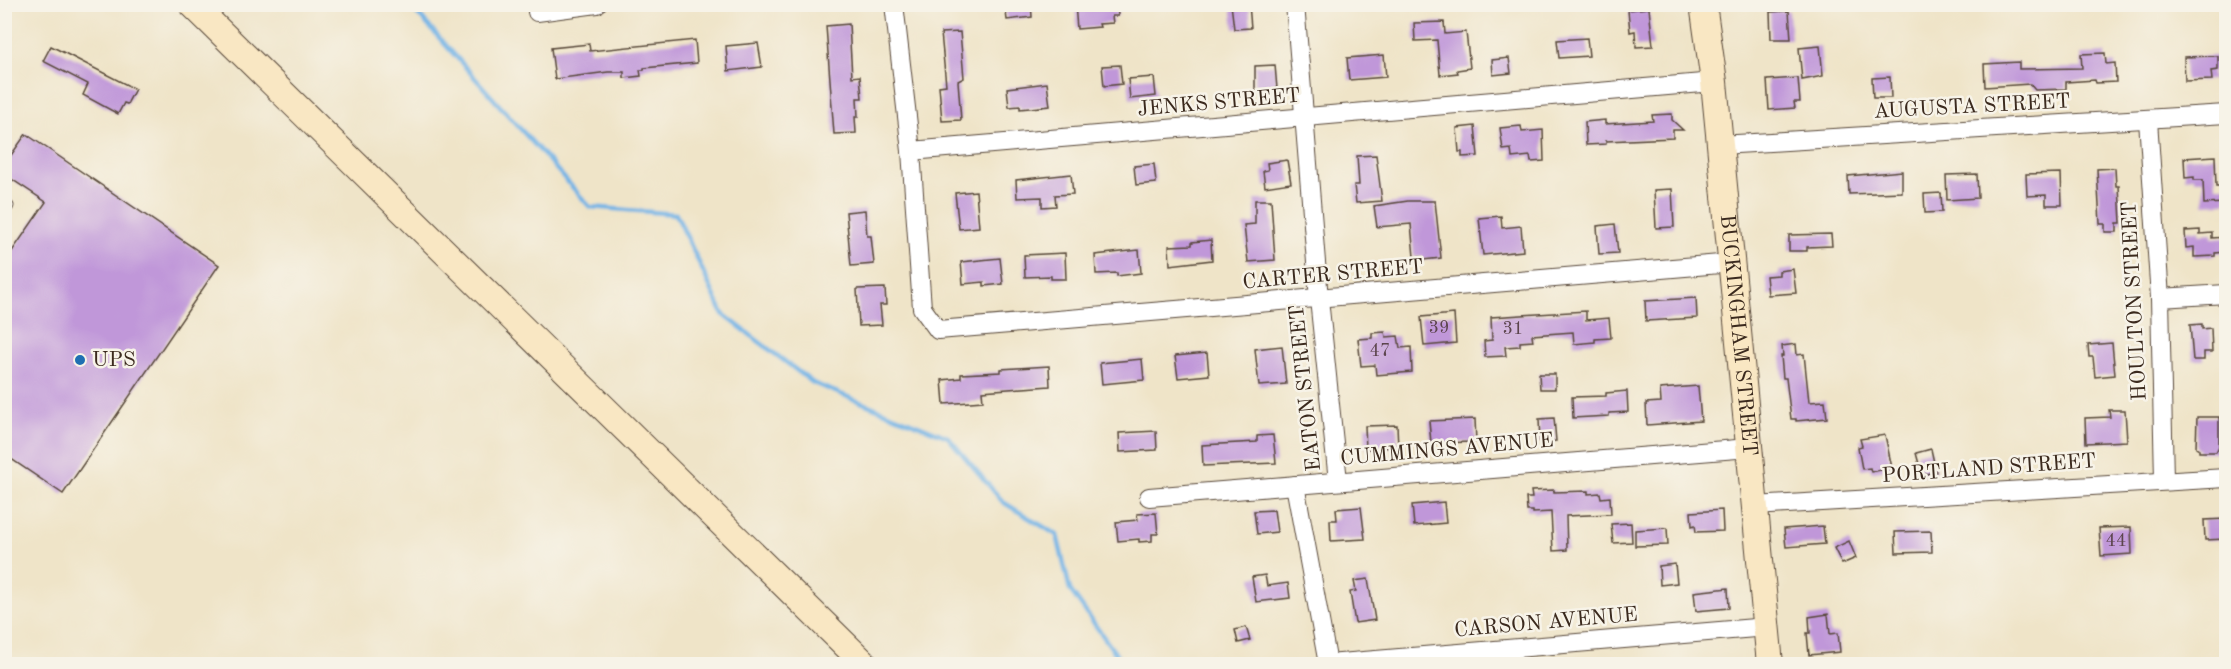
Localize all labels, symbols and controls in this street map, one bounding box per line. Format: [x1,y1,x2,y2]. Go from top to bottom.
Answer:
street label: JENKS STREET [1136,85,1302,121]
street label: AUGUSTA STREET [1873,91,2071,123]
street label: HOULTON STREET [2119,201,2151,401]
street label: BUCKINGHAM STREET [1716,213,1760,457]
street label: CARTER STREET [1242,257,1424,293]
street label: EATON STREET [1287,304,1325,472]
house number: 39 [1429,319,1449,337]
house number: 31 [1503,320,1523,338]
house number: 47 [1370,342,1390,360]
place label: UPS [92,350,136,371]
marker: UPS [73,353,87,367]
street label: CUMMINGS AVENUE [1339,430,1555,470]
street label: PORTLAND STREET [1881,451,2097,487]
house number: 44 [2106,532,2126,550]
street label: CARSON AVENUE [1453,605,1639,641]

